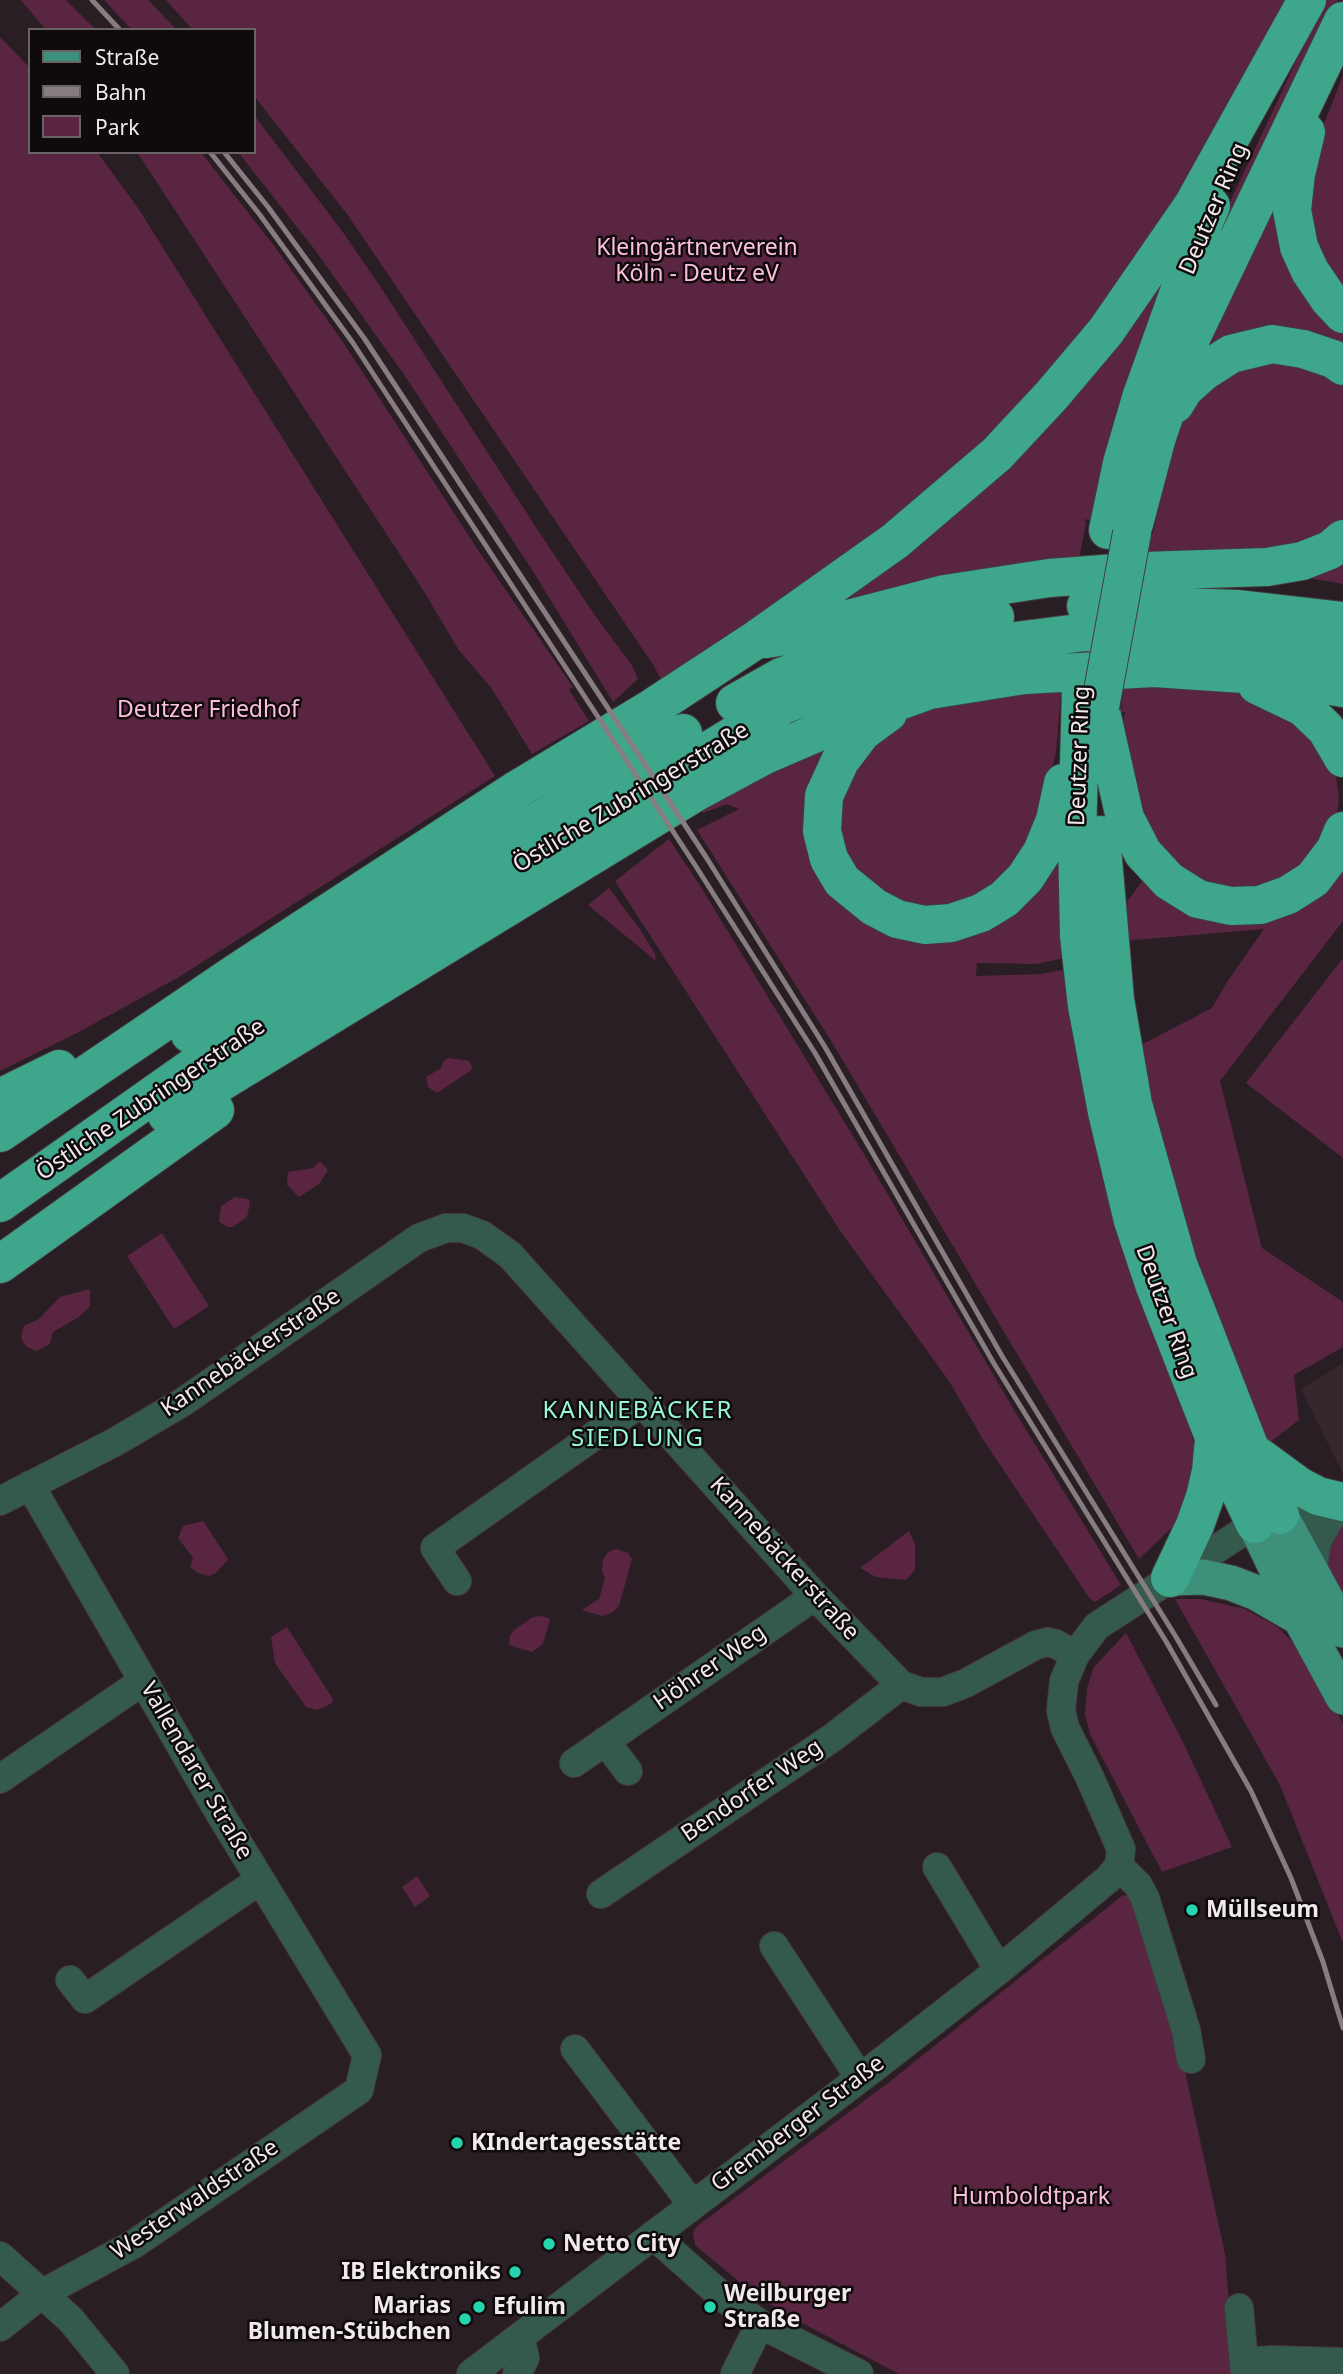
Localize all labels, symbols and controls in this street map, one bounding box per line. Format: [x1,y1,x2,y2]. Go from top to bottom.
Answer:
legend [28,28,256,154]
text: Straße [95,43,159,71]
text: Bahn [95,78,146,106]
text: Park [95,113,139,141]
street label: Deutzer Ring [1174,139,1254,279]
park label: Kleingärtnerverein Köln - Deutz eV [596,234,798,288]
street label: Deutzer Ring [1064,685,1096,827]
park label: Deutzer Friedhof [117,696,299,724]
street label: Östliche Zubringerstraße [508,717,754,879]
street label: Östliche Zubringerstraße [31,1013,271,1187]
street label: Deutzer Ring [1129,1241,1203,1383]
street label: Kannebäckerstraße [156,1283,346,1423]
district label: KANNEBÄCKER SIEDLUNG [544,1397,732,1453]
street label: Kannebäckerstraße [703,1472,865,1646]
street label: Höhrer Weg [649,1619,771,1717]
street label: Vallendarer Straße [134,1677,258,1865]
street label: Bendorfer Weg [676,1734,828,1848]
place label: Müllseum [1206,1896,1319,1924]
marker: Müllseum [1184,1902,1200,1918]
street label: Gremberger Straße [706,2050,890,2198]
place label: KIndertagesstätte [471,2129,681,2157]
street label: Westerwaldstraße [106,2134,284,2266]
marker: KIndertagesstätte [449,2135,465,2151]
park label: Humboldtpark [952,2183,1110,2211]
place label: Netto City [563,2230,681,2258]
marker: Netto City [541,2236,557,2252]
place label: IB Elektroniks [341,2258,501,2286]
marker: IB Elektroniks [507,2264,523,2280]
place label: Weilburger Straße [724,2280,851,2334]
place label: Marias Blumen-Stübchen [248,2292,451,2346]
place label: Efulim [493,2293,566,2321]
marker: Efulim [471,2299,487,2315]
marker: Weilburger Straße [702,2299,718,2315]
marker: Marias Blumen-Stübchen [457,2311,473,2327]

